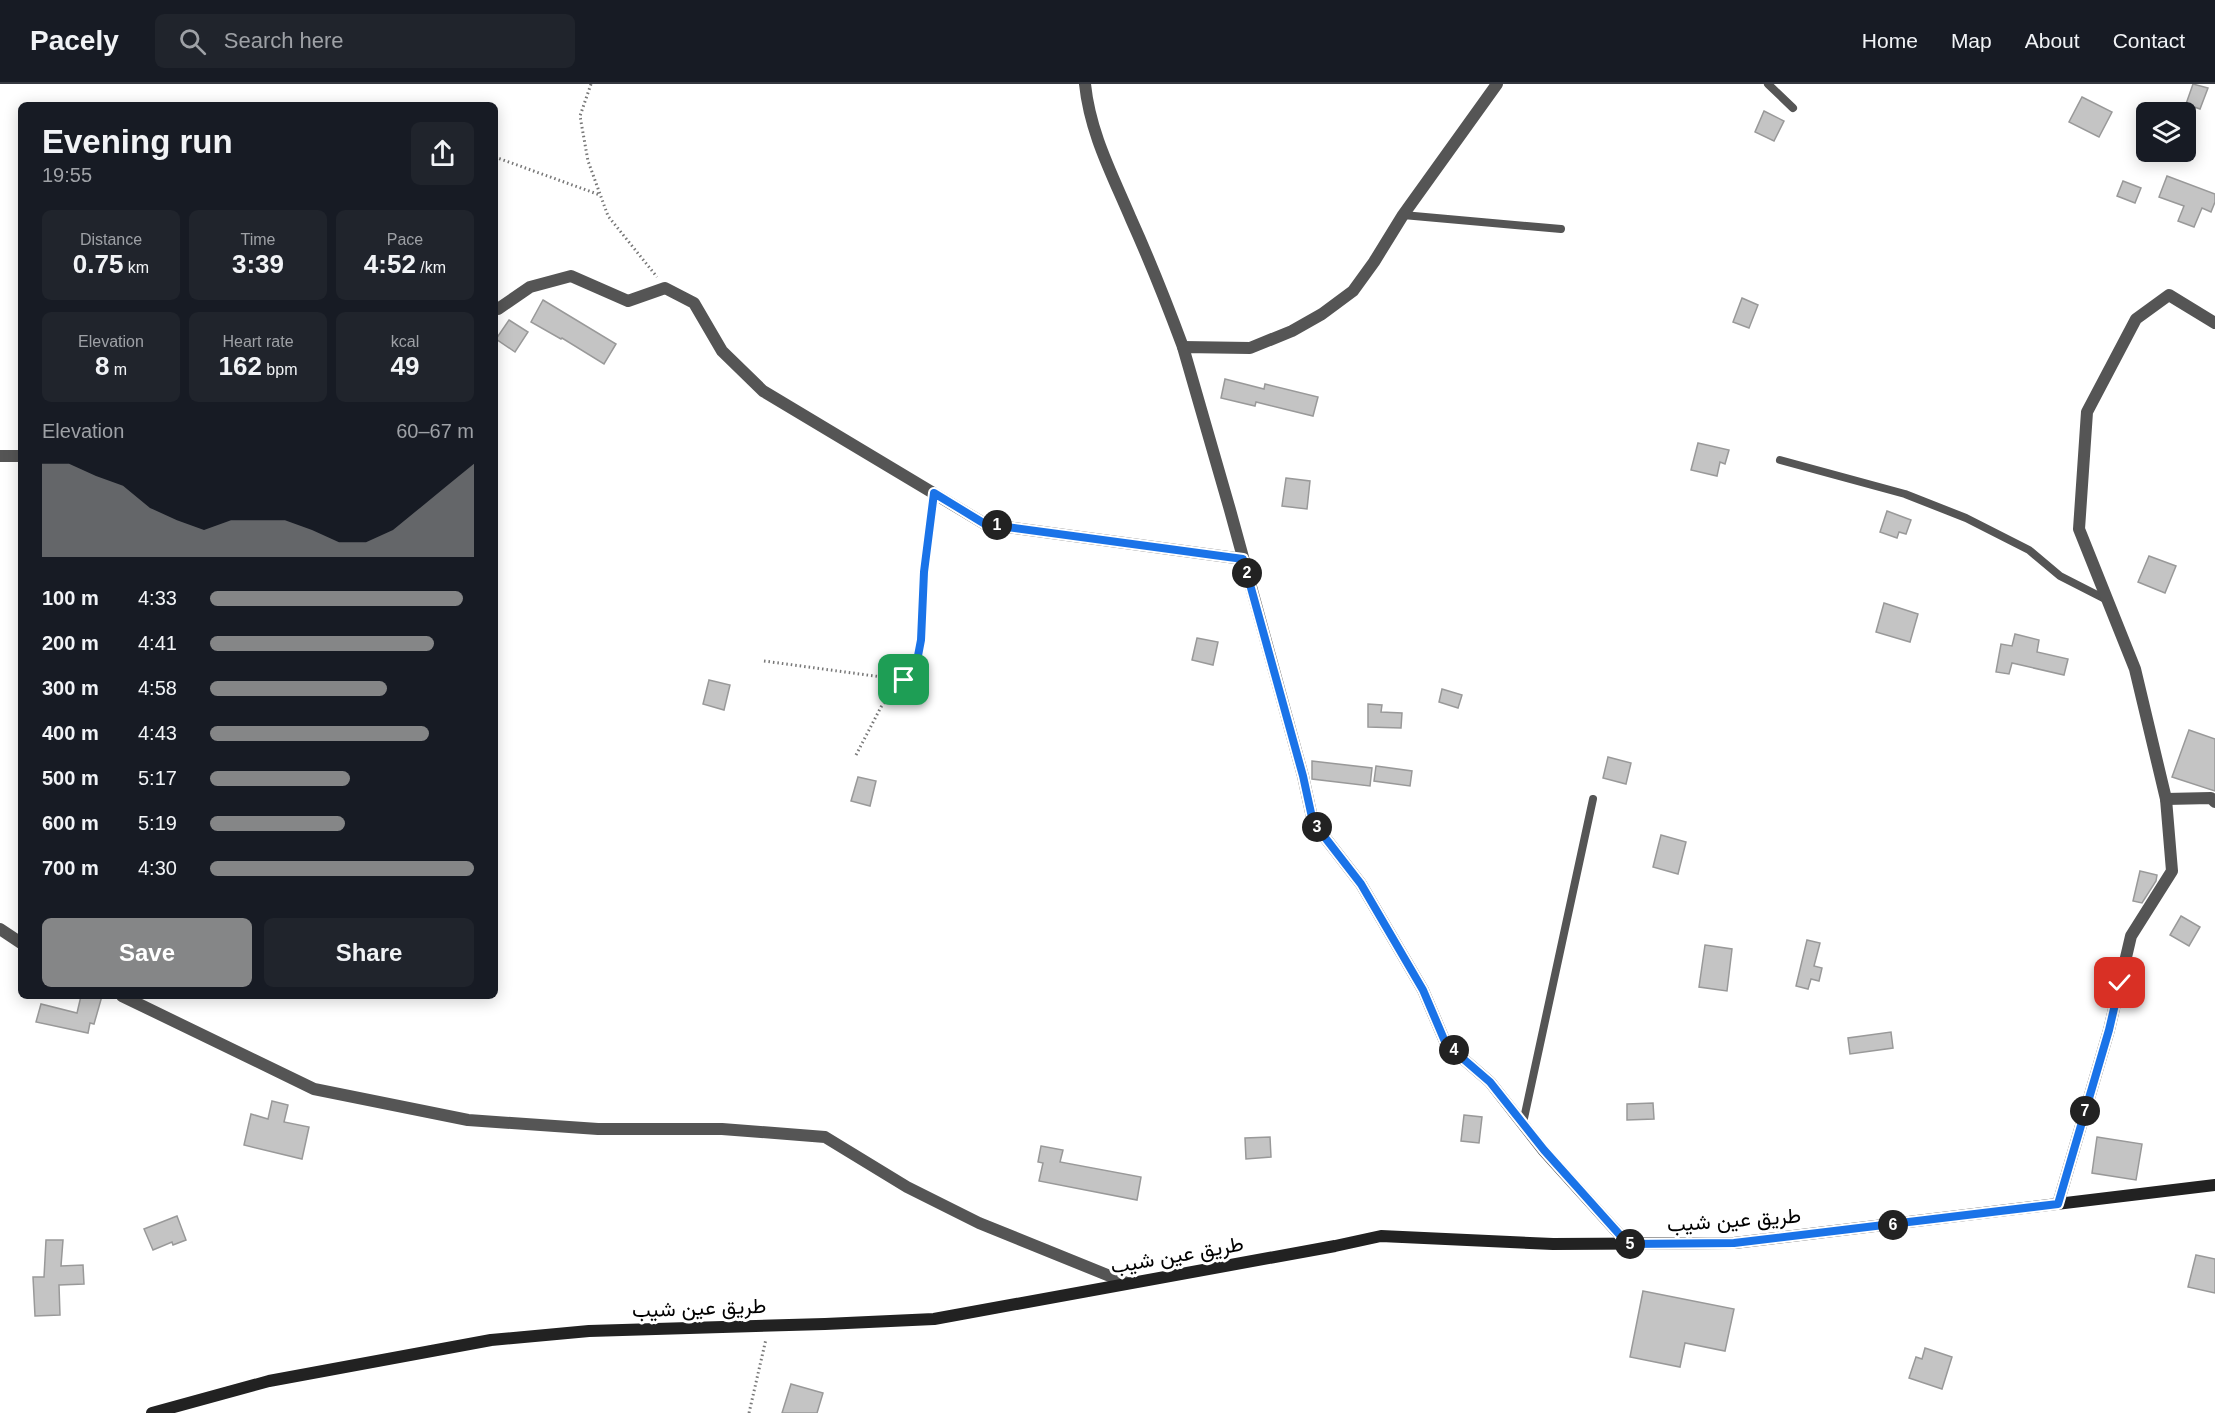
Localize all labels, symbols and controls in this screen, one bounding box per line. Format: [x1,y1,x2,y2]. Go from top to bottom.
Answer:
search box [155,14,575,68]
text: Pacely [30,25,119,56]
icon: search [176,25,209,58]
text: Search here [224,28,344,53]
text: Home [1862,29,1918,52]
text: Map [1951,29,1992,52]
text: About [2025,29,2080,52]
text: Contact [2113,29,2185,52]
map controls [2136,102,2196,162]
button: layers [2136,102,2196,162]
button: share [411,122,474,185]
text: Evening run [42,123,233,160]
text: 19:55 [42,164,92,186]
text: Distance [80,231,142,248]
text: Time [241,231,275,248]
text: Pace [387,231,423,248]
text: 0.75 [73,249,123,279]
text: 3:39 [232,249,284,279]
text: 4:52 [364,249,416,279]
text: km [123,259,149,276]
text: /km [416,259,446,276]
text: Elevation [78,333,144,350]
text: Heart rate [222,333,294,350]
text: kcal [391,333,419,350]
text: 8 [95,351,109,381]
text: 162 [219,351,262,381]
text: 49 [391,351,419,381]
text: m [109,361,127,378]
text: bpm [262,361,297,378]
text: Elevation [42,420,124,442]
text: 60–67 m [396,420,474,442]
pin: 1 [982,510,1012,540]
text: 1 [993,516,1001,533]
pin: 2 [1232,558,1262,588]
text: 2 [1243,564,1251,581]
text: 100 m [42,587,99,609]
text: 4:33 [138,587,177,609]
text: 200 m [42,632,99,654]
text: 4:41 [138,632,177,654]
pin [878,654,929,705]
icon: arrive [887,663,920,696]
text: 300 m [42,677,99,699]
text: 4:58 [138,677,177,699]
text: 400 m [42,722,99,744]
text: 4:43 [138,722,177,744]
text: 500 m [42,767,99,789]
text: 5:17 [138,767,177,789]
text: 600 m [42,812,99,834]
text: 5:19 [138,812,177,834]
pin: 3 [1302,812,1332,842]
text: 3 [1313,818,1321,835]
text: 700 m [42,857,99,879]
text: 4:30 [138,857,177,879]
button: Save [42,918,252,987]
button: Share [264,918,474,987]
pin [2094,957,2145,1008]
icon: check [2103,966,2136,999]
pin: 4 [1439,1035,1469,1065]
text: 4 [1450,1041,1458,1058]
pin: 7 [2070,1096,2100,1126]
text: 7 [2081,1102,2089,1119]
street label: طريق عين شيب [1666,1203,1802,1238]
pin: 6 [1878,1210,1908,1240]
text: 6 [1889,1216,1897,1233]
pin: 5 [1615,1229,1645,1259]
street label: طريق عين شيب [1109,1232,1245,1279]
text: 5 [1626,1235,1634,1252]
street label: طريق عين شيب [631,1294,767,1323]

